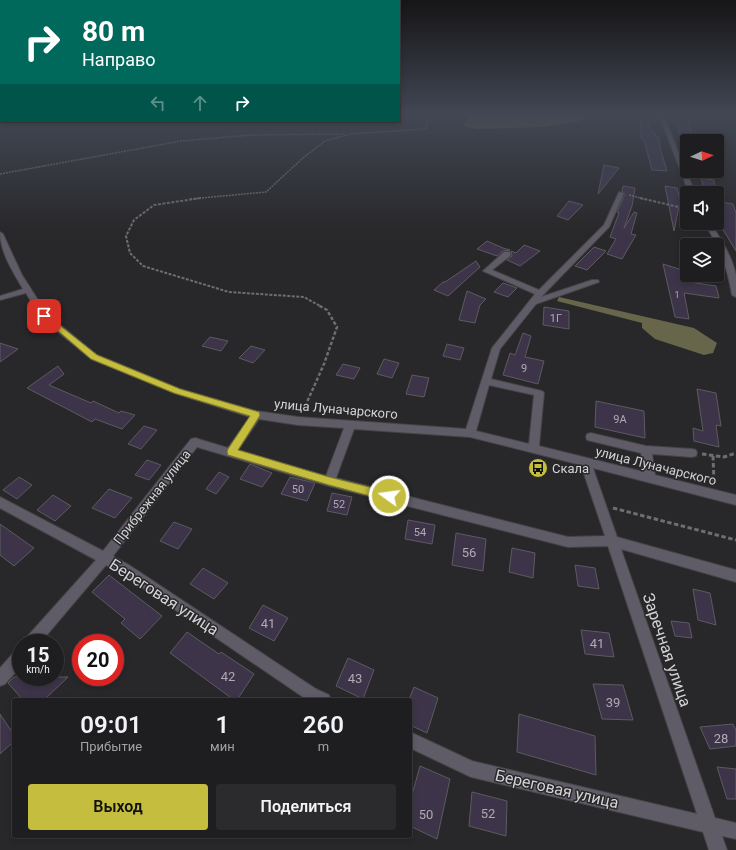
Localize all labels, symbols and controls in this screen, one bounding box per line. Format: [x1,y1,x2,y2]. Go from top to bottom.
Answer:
text: 80 m [82,15,145,48]
icon: right [16,16,68,68]
text: Направо [82,49,155,70]
icon: left [147,92,169,114]
icon: ahead [189,92,211,114]
icon: right [231,92,253,114]
north arrow [680,134,724,178]
map controls [680,134,724,282]
button: sound [680,186,724,230]
button: layers [680,238,724,282]
house number: 1 [674,290,680,300]
pin [27,299,61,333]
icon: arrive [33,305,55,327]
house number: 1Г [550,312,562,325]
house number: 9 [521,362,527,375]
street label: улица Луначарского [274,396,398,422]
house number: 9А [613,413,628,426]
street label: улица Луначарского [594,444,718,488]
street label: Прибрежная улица [110,447,194,547]
bus stop icon: Скала [527,457,549,479]
place label: Скала [552,461,589,476]
position arrow [368,475,410,517]
house number: 50 [292,483,304,496]
house number: 52 [333,498,345,511]
house number: 54 [414,526,426,539]
house number: 56 [462,545,476,560]
street label: Береговая улица [106,555,222,639]
street label: Заречная улица [639,591,695,709]
house number: 41 [261,616,275,631]
speed limit sign: 20 [72,634,124,686]
house number: 41 [590,636,604,651]
text: 15 [27,643,49,667]
text: km/h [26,664,50,675]
house number: 42 [221,669,235,684]
house number: 43 [348,671,362,686]
house number: 39 [606,695,620,710]
text: 09:01 [80,711,142,739]
text: 1 [216,711,229,739]
text: 260 [303,711,344,739]
house number: 28 [714,731,728,746]
text: Прибытие [80,739,142,754]
text: мин [210,739,235,754]
text: m [318,739,329,754]
street label: Береговая улица [493,766,621,812]
button: Выход [28,784,208,830]
button: Поделиться [216,784,396,830]
house number: 52 [481,806,495,821]
house number: 50 [419,807,433,822]

